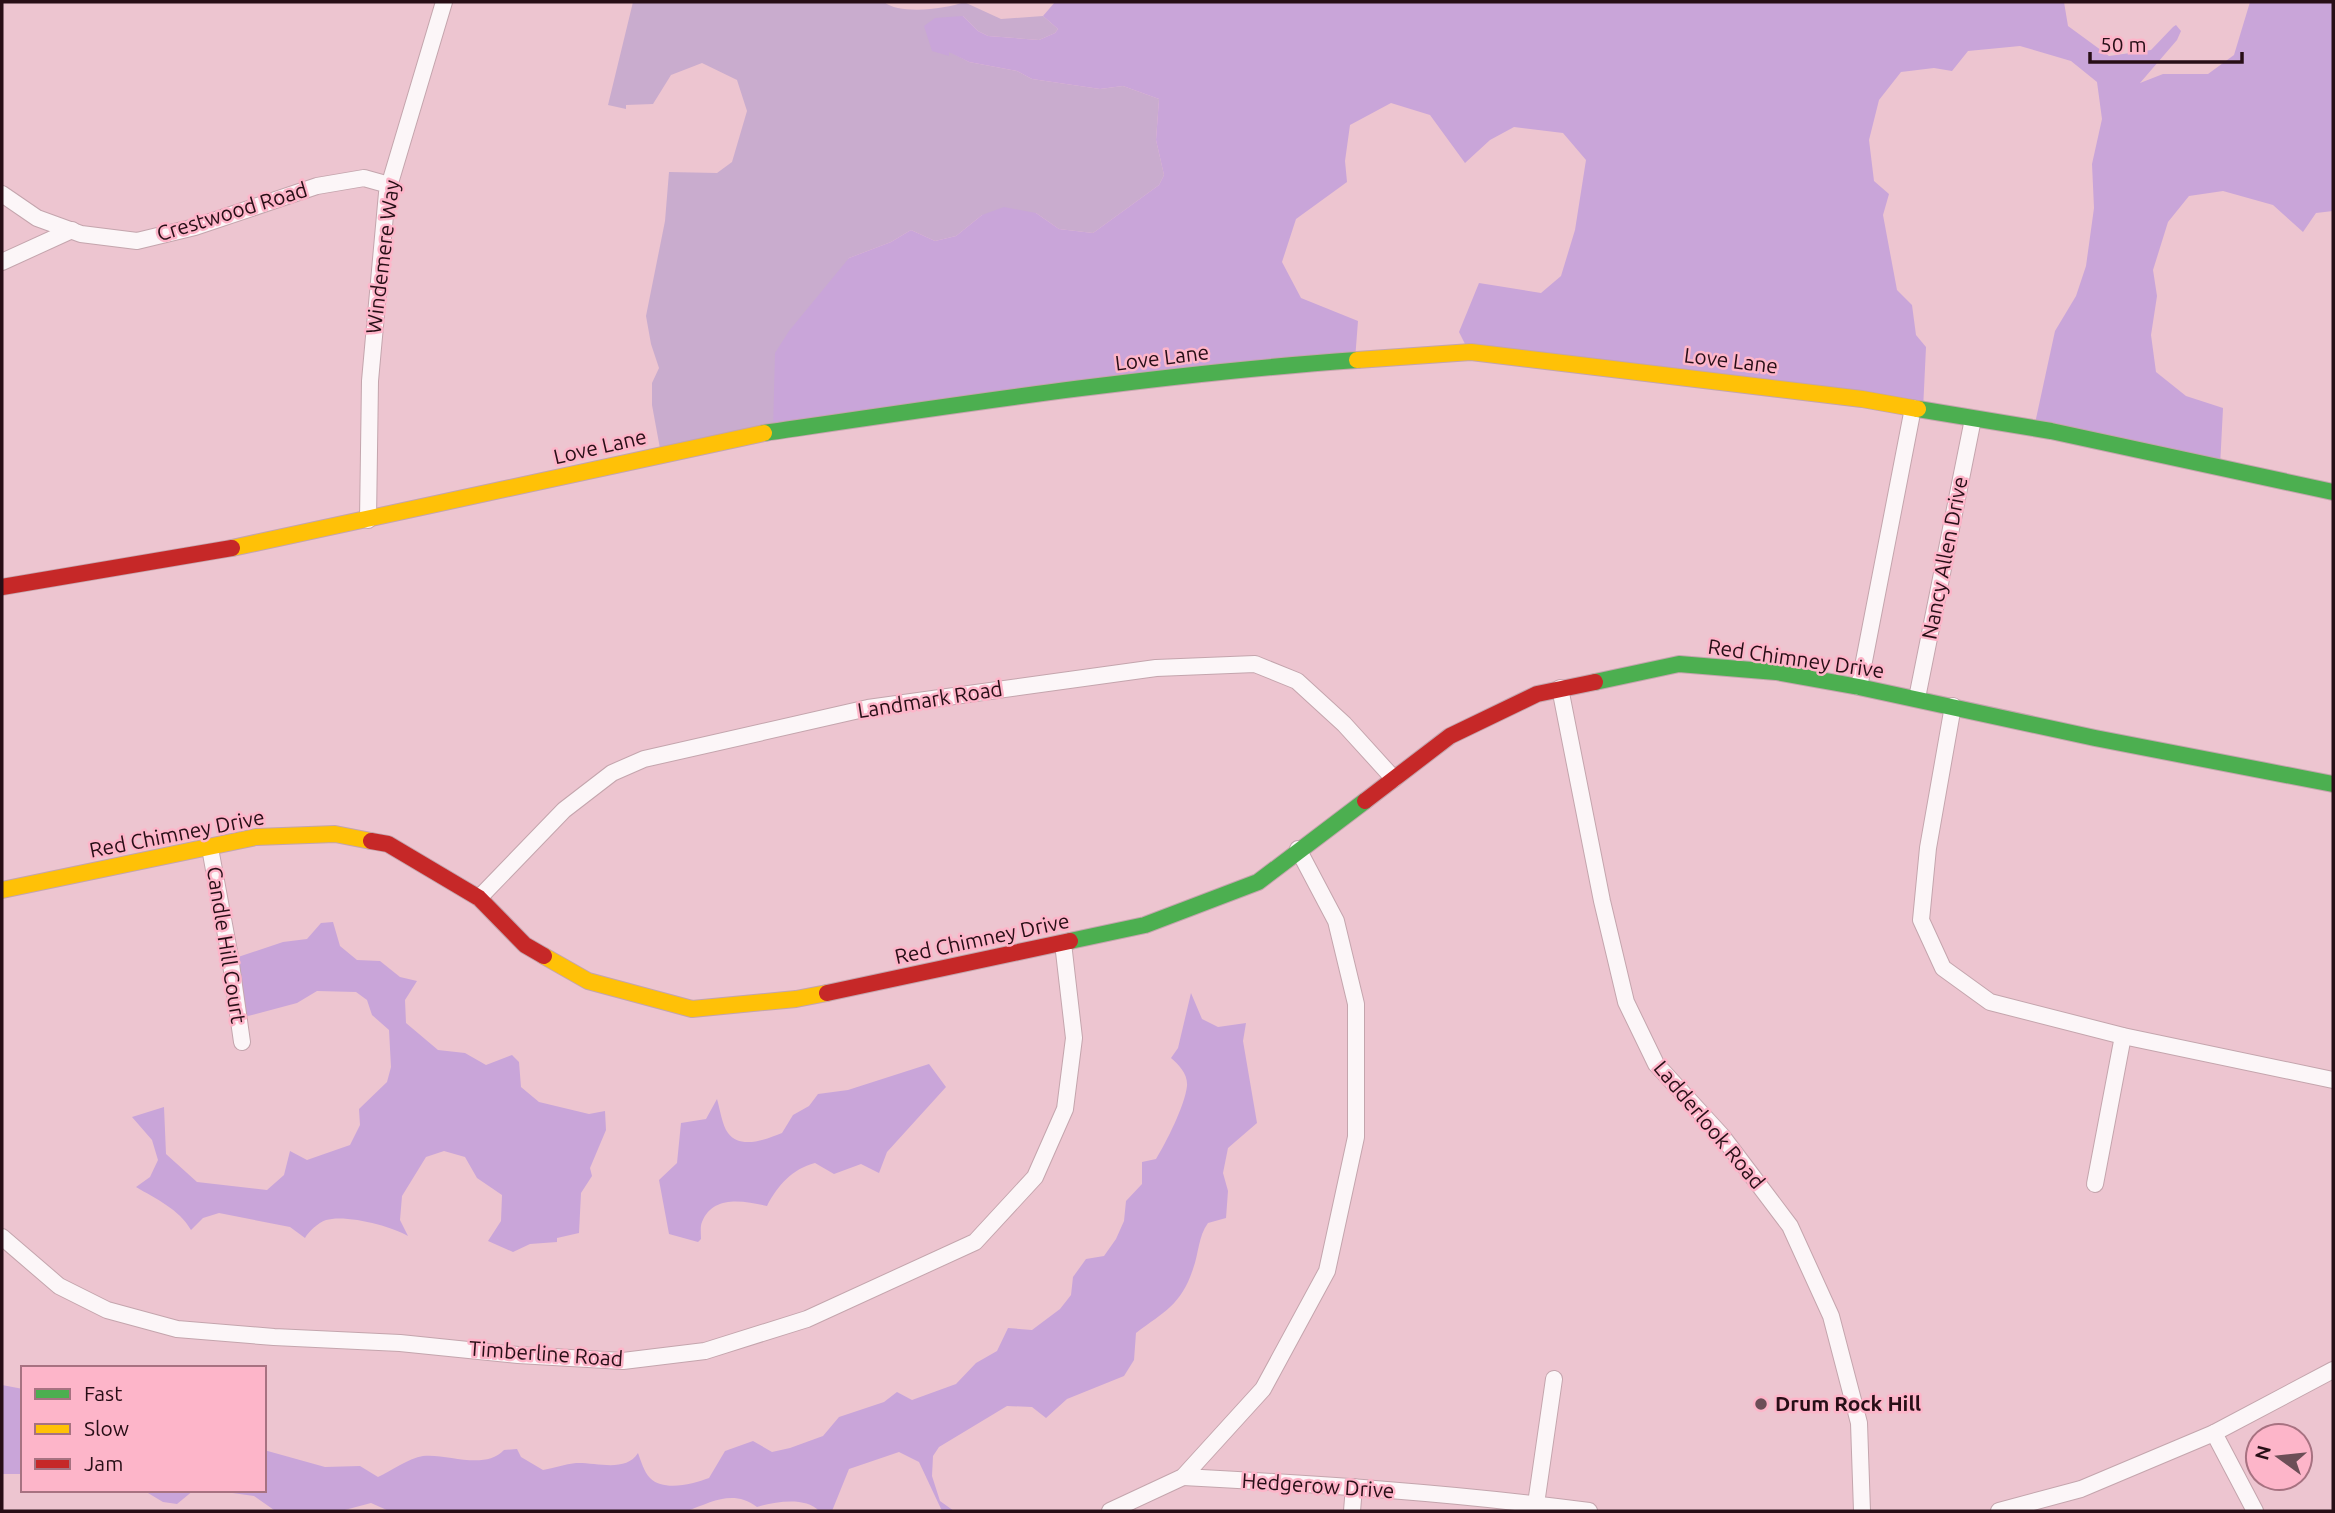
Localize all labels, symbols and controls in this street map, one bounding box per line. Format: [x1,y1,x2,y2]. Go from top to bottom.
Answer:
scale bar [2090,21,2242,65]
text: 50 m [2100,32,2147,56]
street label: Crestwood Road [154,177,310,245]
street label: Windemere Way [361,179,403,335]
street label: Love Lane [1113,339,1210,375]
street label: Love Lane [1683,342,1780,378]
street label: Love Lane [551,424,649,468]
street label: Nancy Allen Drive [1916,474,1972,641]
street label: Red Chimney Drive [1706,634,1886,682]
street label: Landmark Road [856,676,1004,722]
street label: Red Chimney Drive [87,804,266,862]
street label: Candle Hill Court [203,865,251,1025]
street label: Red Chimney Drive [892,908,1071,968]
street label: Ladderlook Road [1649,1056,1770,1193]
street label: Timberline Road [468,1336,624,1370]
legend [21,1366,266,1492]
text: Fast [84,1381,122,1405]
place label: Drum Rock Hill [1775,1391,1921,1415]
marker: Drum Rock Hill [1753,1396,1769,1412]
text: Slow [84,1416,129,1440]
north arrow [2244,1422,2314,1492]
text: N [2250,1443,2275,1462]
text: Jam [84,1451,123,1475]
street label: Hedgerow Drive [1241,1468,1395,1502]

